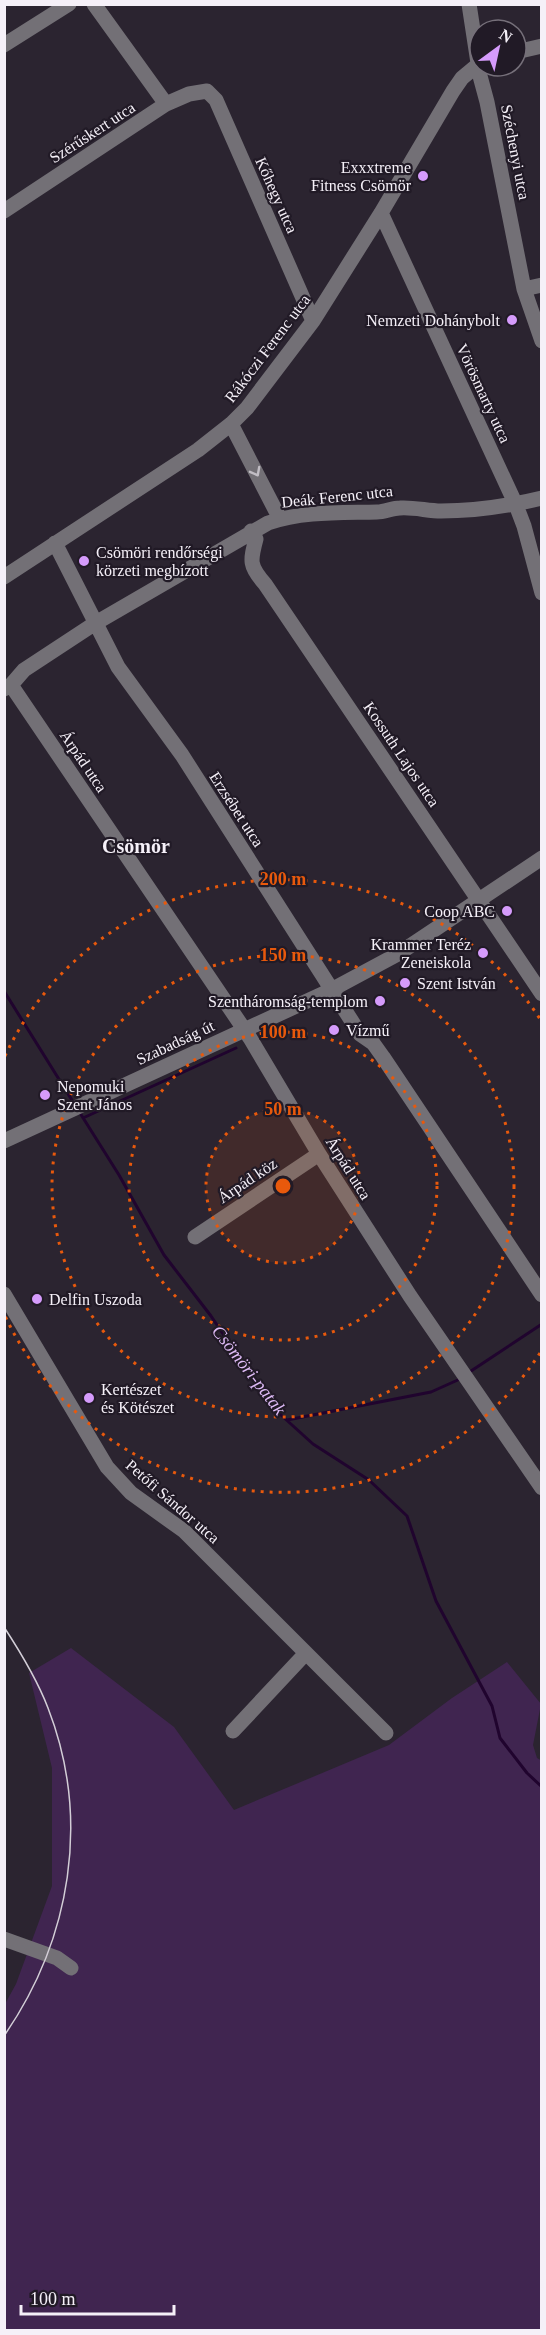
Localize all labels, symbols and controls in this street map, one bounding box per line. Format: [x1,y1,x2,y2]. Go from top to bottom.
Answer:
north arrow [468,18,528,78]
text: N [496,26,516,46]
street label: Szérűskert utca [46,99,138,166]
street label: Széchenyi utca [497,103,533,201]
street label: Kőhegy utca [251,155,301,236]
place label: Exxxtreme Fitness Csömör [311,159,412,194]
marker: Exxxtreme Fitness Csömör [416,169,430,183]
street label: Rákóczi Ferenc utca [221,291,313,406]
place label: Nemzeti Dohánybolt [366,312,501,330]
marker: Nemzeti Dohánybolt [505,313,519,327]
street label: Vörösmarty utca [452,341,514,446]
one-way arrow [249,465,260,476]
street label: Deák Ferenc utca [281,482,394,511]
place label: Csömöri rendőrségi körzeti megbízott [96,544,223,580]
marker: Csömöri rendőrségi körzeti megbízott [77,554,91,568]
street label: Kossuth Lajos utca [359,699,443,810]
street label: Árpád utca [56,727,111,796]
street label: Erzsébet utca [206,769,267,850]
district label: Csömör [102,835,170,857]
text: 200 m [260,869,306,889]
place label: Coop ABC [424,903,495,921]
marker: Coop ABC [500,904,514,918]
place label: Krammer Teréz Zeneiskola [371,936,471,971]
text: 150 m [260,945,306,965]
marker: Krammer Teréz Zeneiskola [476,946,490,960]
place label: Szent István [417,975,496,992]
marker: Szent István [398,976,412,990]
place label: Szentháromság-templom [208,993,369,1011]
marker: Szentháromság-templom [373,994,387,1008]
street label: Szabadság út [134,1017,218,1069]
text: 100 m [260,1022,306,1042]
place label: Vízmű [346,1022,390,1039]
marker: Vízmű [327,1023,341,1037]
place label: Nepomuki Szent János [57,1078,132,1113]
marker: Nepomuki Szent János [38,1088,52,1102]
text: 50 m [264,1099,302,1119]
street label: Árpád utca [322,1133,375,1203]
street label: Árpád köz [214,1154,280,1207]
centre of rings [273,1176,293,1196]
place label: Delfin Uszoda [49,1291,142,1308]
marker: Delfin Uszoda [30,1292,44,1306]
water label: Csömöri-patak [208,1321,291,1420]
place label: Kertészet és Kötészet [101,1381,175,1416]
marker: Kertészet és Kötészet [82,1391,96,1405]
street label: Petőfi Sándor utca [122,1456,223,1547]
scale bar [21,2278,174,2316]
text: 100 m [30,2289,76,2309]

